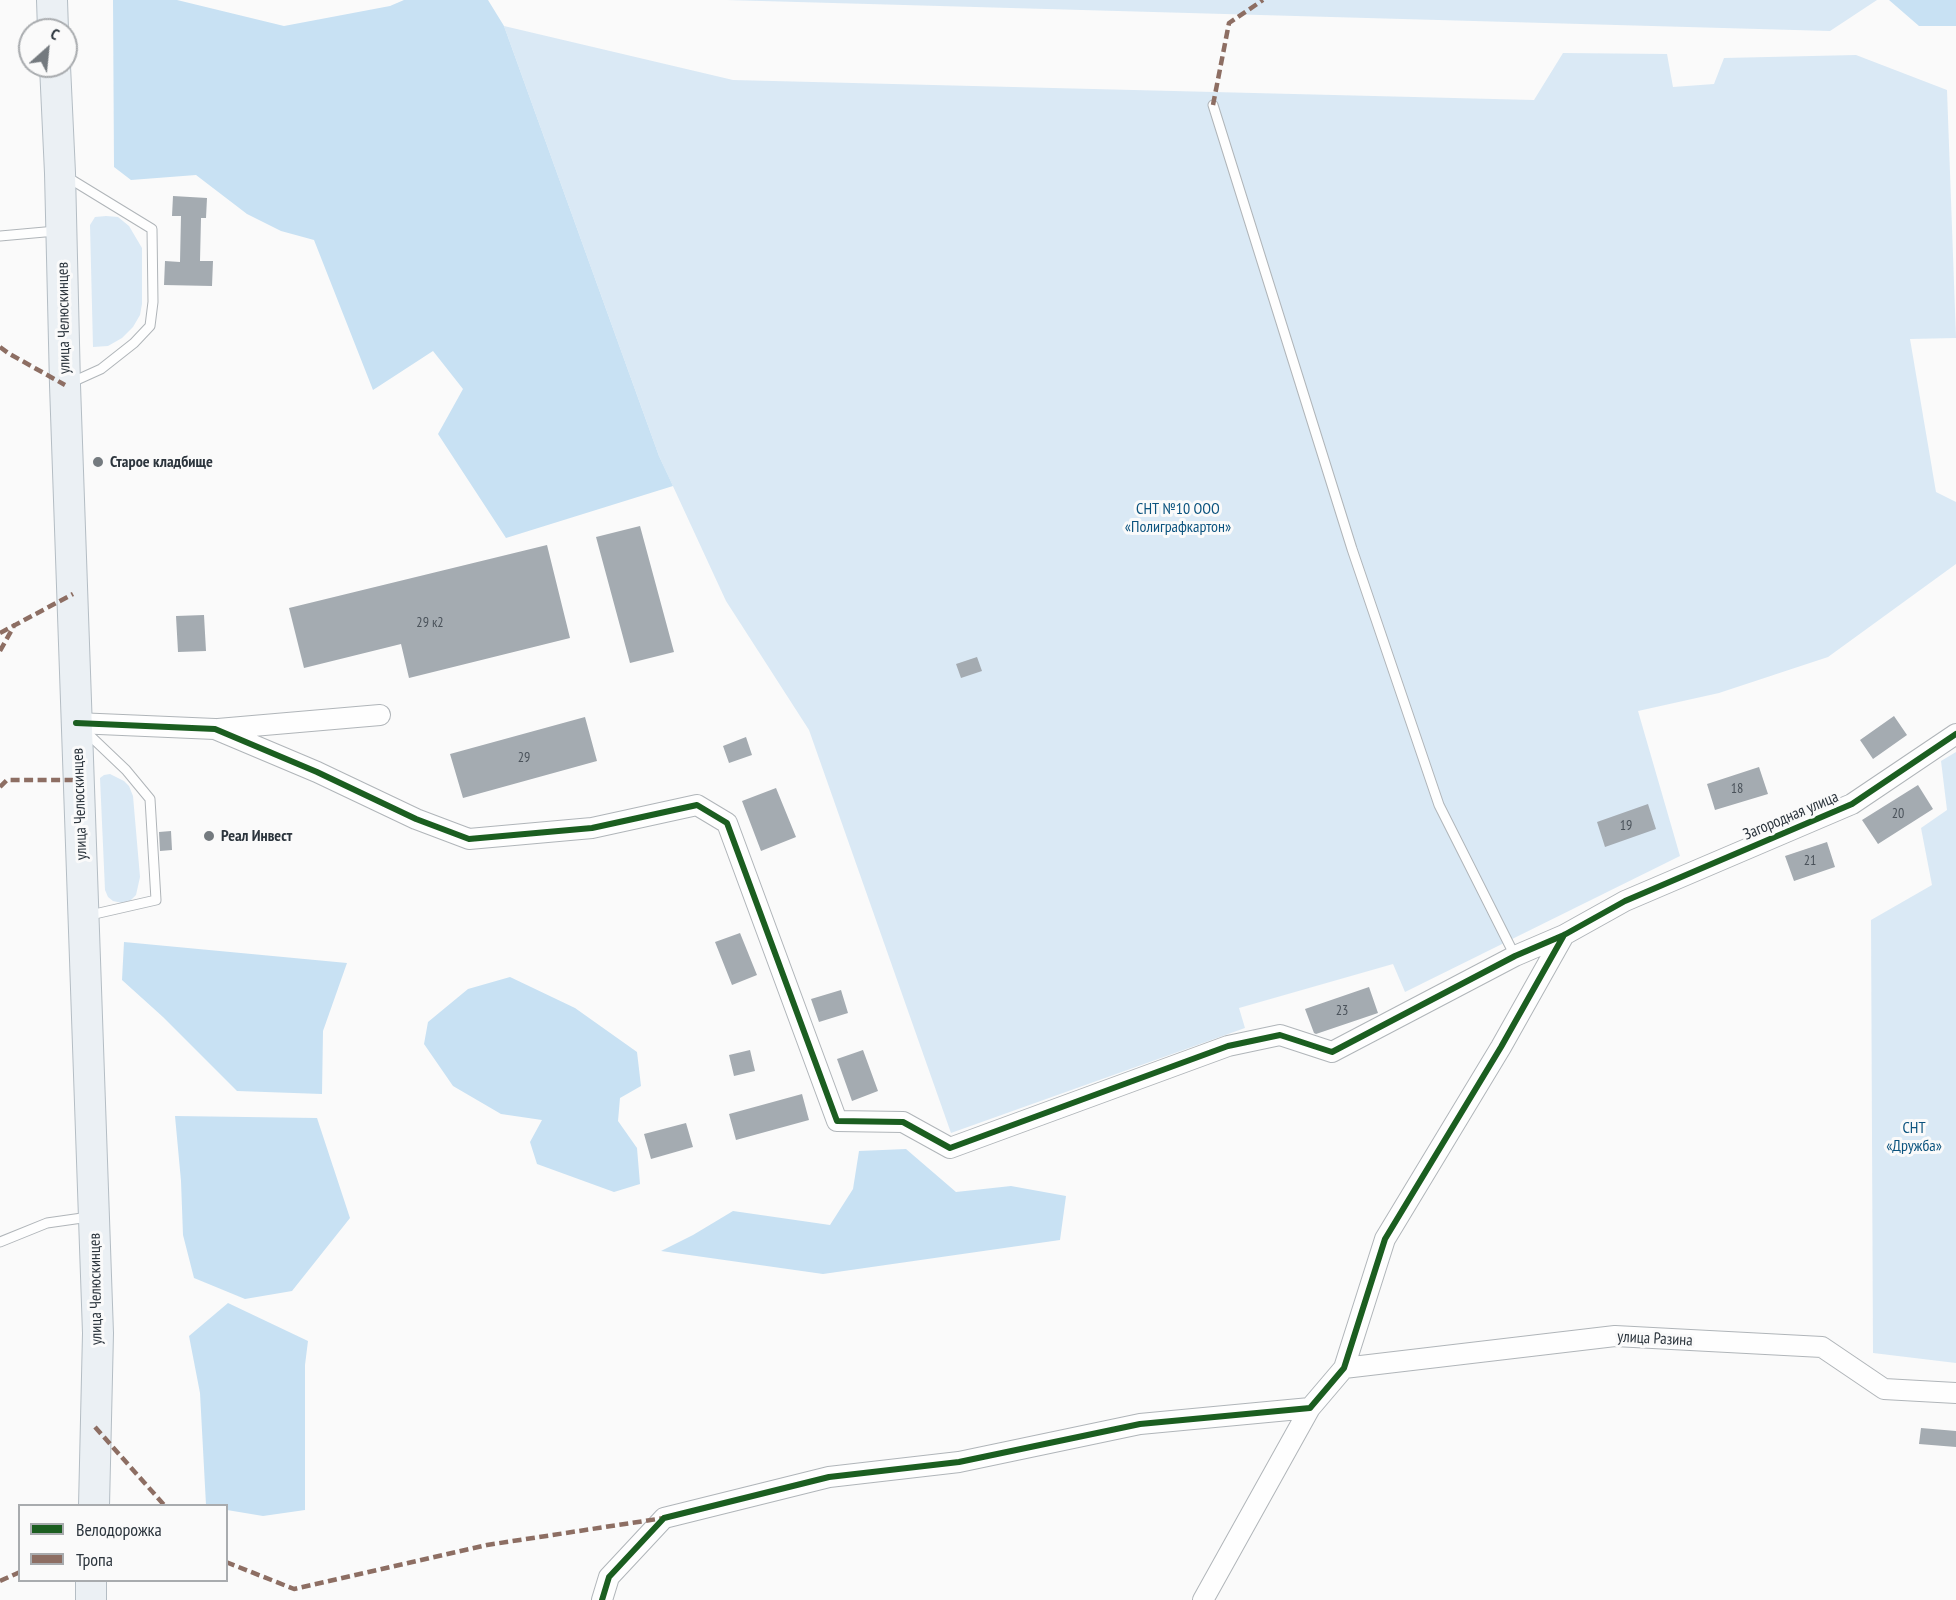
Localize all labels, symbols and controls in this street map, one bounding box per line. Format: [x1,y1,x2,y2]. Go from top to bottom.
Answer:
north arrow [18,18,78,78]
text: С [47,23,63,44]
street label: улица Челюскинцев [53,262,75,374]
place label: Старое кладбище [110,452,213,472]
marker: Старое кладбище [91,455,105,469]
park label: СНТ №10 ООО «Полиграфкартон» [1125,499,1231,537]
house number: 29 к2 [416,615,444,631]
street label: улица Челюскинцев [68,748,92,860]
house number: 29 [518,750,530,766]
house number: 18 [1731,781,1743,797]
street label: Загородная улица [1741,787,1841,845]
house number: 20 [1892,806,1904,822]
house number: 19 [1620,818,1632,834]
place label: Реал Инвест [221,826,292,846]
marker: Реал Инвест [202,829,216,843]
house number: 21 [1804,853,1816,869]
house number: 23 [1336,1003,1348,1019]
park label: СНТ «Дружба» [1886,1118,1942,1156]
street label: улица Челюскинцев [85,1233,107,1345]
street label: улица Разина [1617,1327,1693,1351]
legend [18,1504,228,1582]
text: Велодорожка [76,1518,162,1541]
text: Тропа [76,1548,113,1571]

